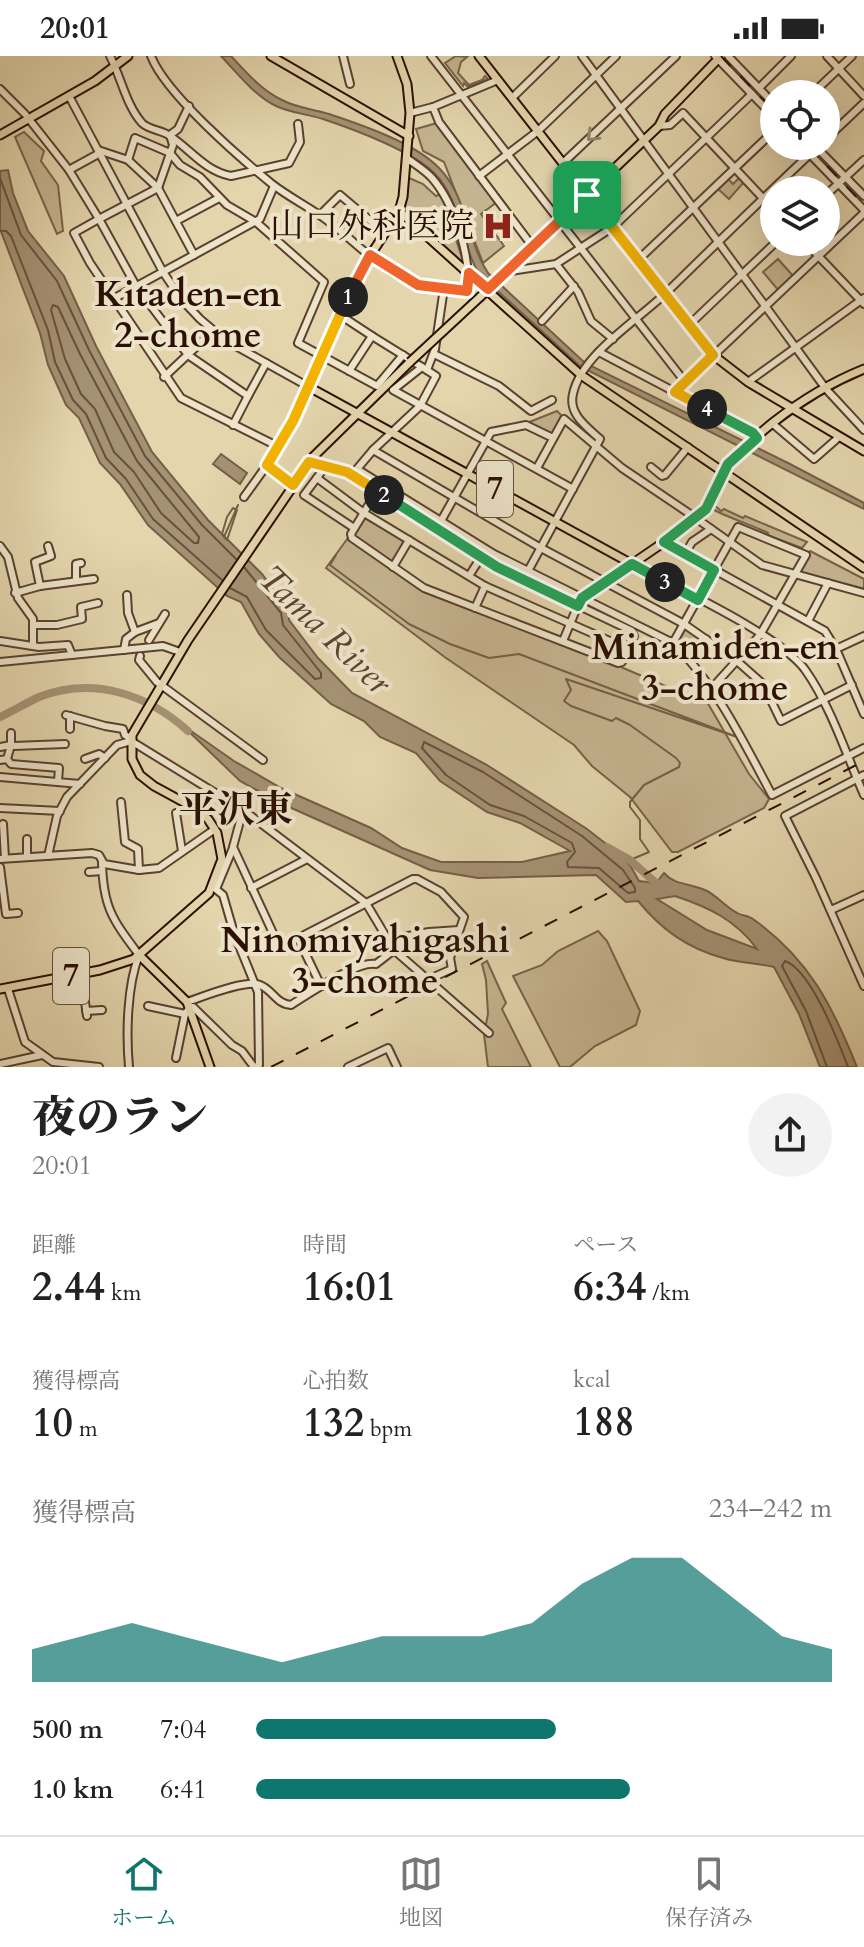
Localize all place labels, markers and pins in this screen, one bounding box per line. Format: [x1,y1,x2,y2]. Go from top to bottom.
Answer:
pin [553,161,621,229]
place label: 山口外科医院 [270,203,474,249]
hospital icon: 山口外科医院 [481,209,515,243]
pin: 1 [328,277,368,317]
pin: 4 [687,389,727,429]
pin: 2 [364,475,404,515]
pin: 3 [645,562,685,602]

